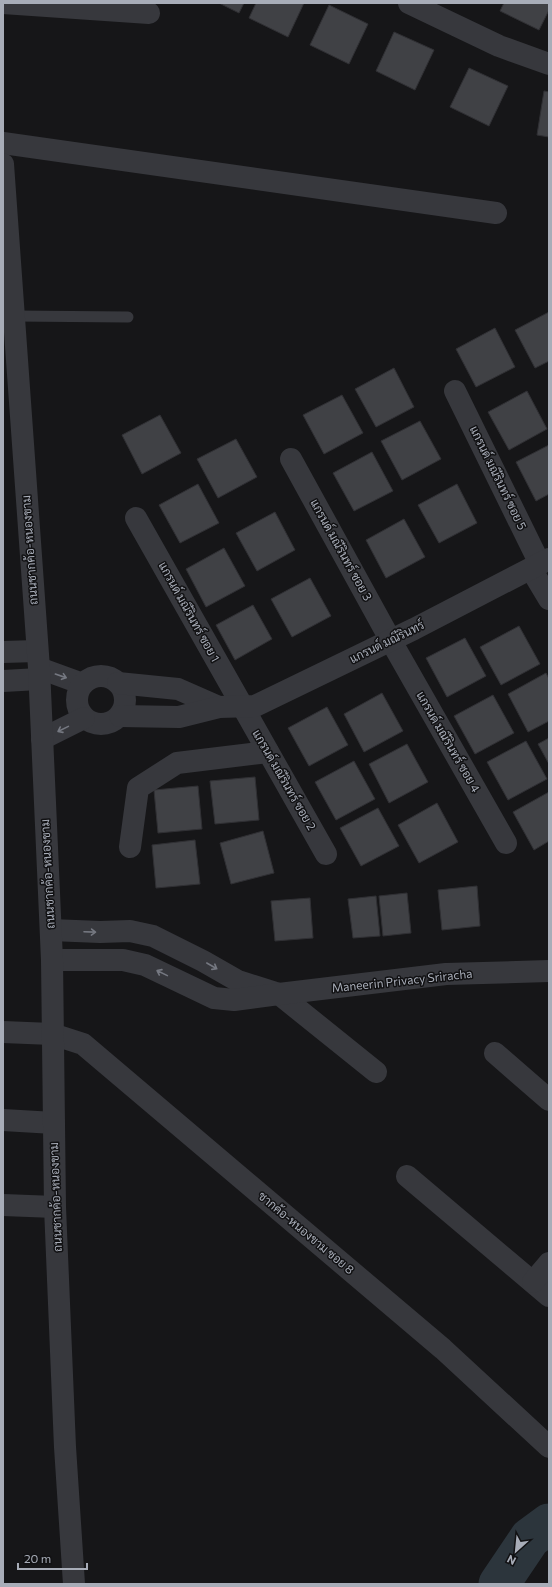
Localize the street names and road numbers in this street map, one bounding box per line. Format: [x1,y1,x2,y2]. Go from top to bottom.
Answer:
street label: แกรนด์ มณีรินทร์ ซอย 5 [468,423,530,532]
street label: ถนนชากค้อ-หนองขาม [18,495,40,605]
street label: แกรนด์ มณีรินทร์ ซอย 3 [308,496,376,603]
street label: แกรนด์ มณีรินทร์ ซอย 1 [157,559,223,664]
street label: แกรนด์ มณีรินทร์ [347,617,426,665]
street label: แกรนด์ มณีรินทร์ ซอย 4 [414,689,484,794]
street label: แกรนด์ มณีรินทร์ ซอย 2 [250,727,320,833]
street label: ถนนชากค้อ-หนองขาม [37,819,57,929]
street label: Maneerin Privacy Sriracha [331,966,473,994]
street label: ถนนชากค้อ-หนองขาม [46,1142,64,1252]
street label: ชากค้อ-หนองขาม ซอย 8 [256,1188,357,1276]

